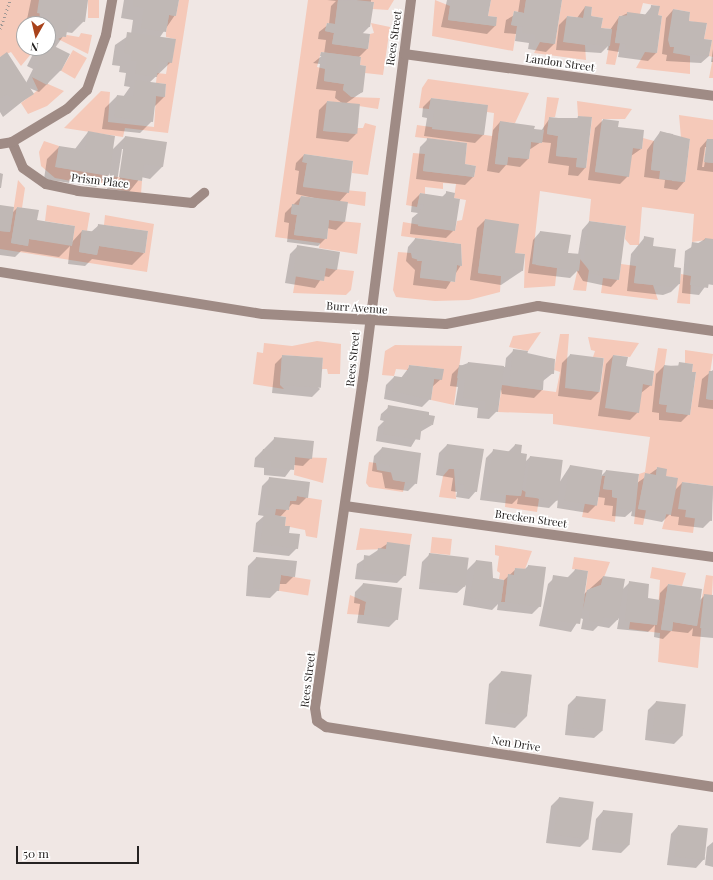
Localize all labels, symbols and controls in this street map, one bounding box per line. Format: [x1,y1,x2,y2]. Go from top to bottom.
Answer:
street label: Rees Street [384,10,404,66]
north arrow [16,16,56,56]
text: N [29,39,39,55]
street label: Landon Street [525,52,595,74]
street label: Prism Place [70,171,130,191]
street label: Burr Avenue [326,299,388,317]
street label: Rees Street [344,331,362,387]
street label: Brecken Street [494,507,568,531]
street label: Rees Street [298,652,318,708]
street label: Nen Drive [491,734,541,754]
scale bar [18,838,141,864]
text: 50 m [23,845,49,861]

